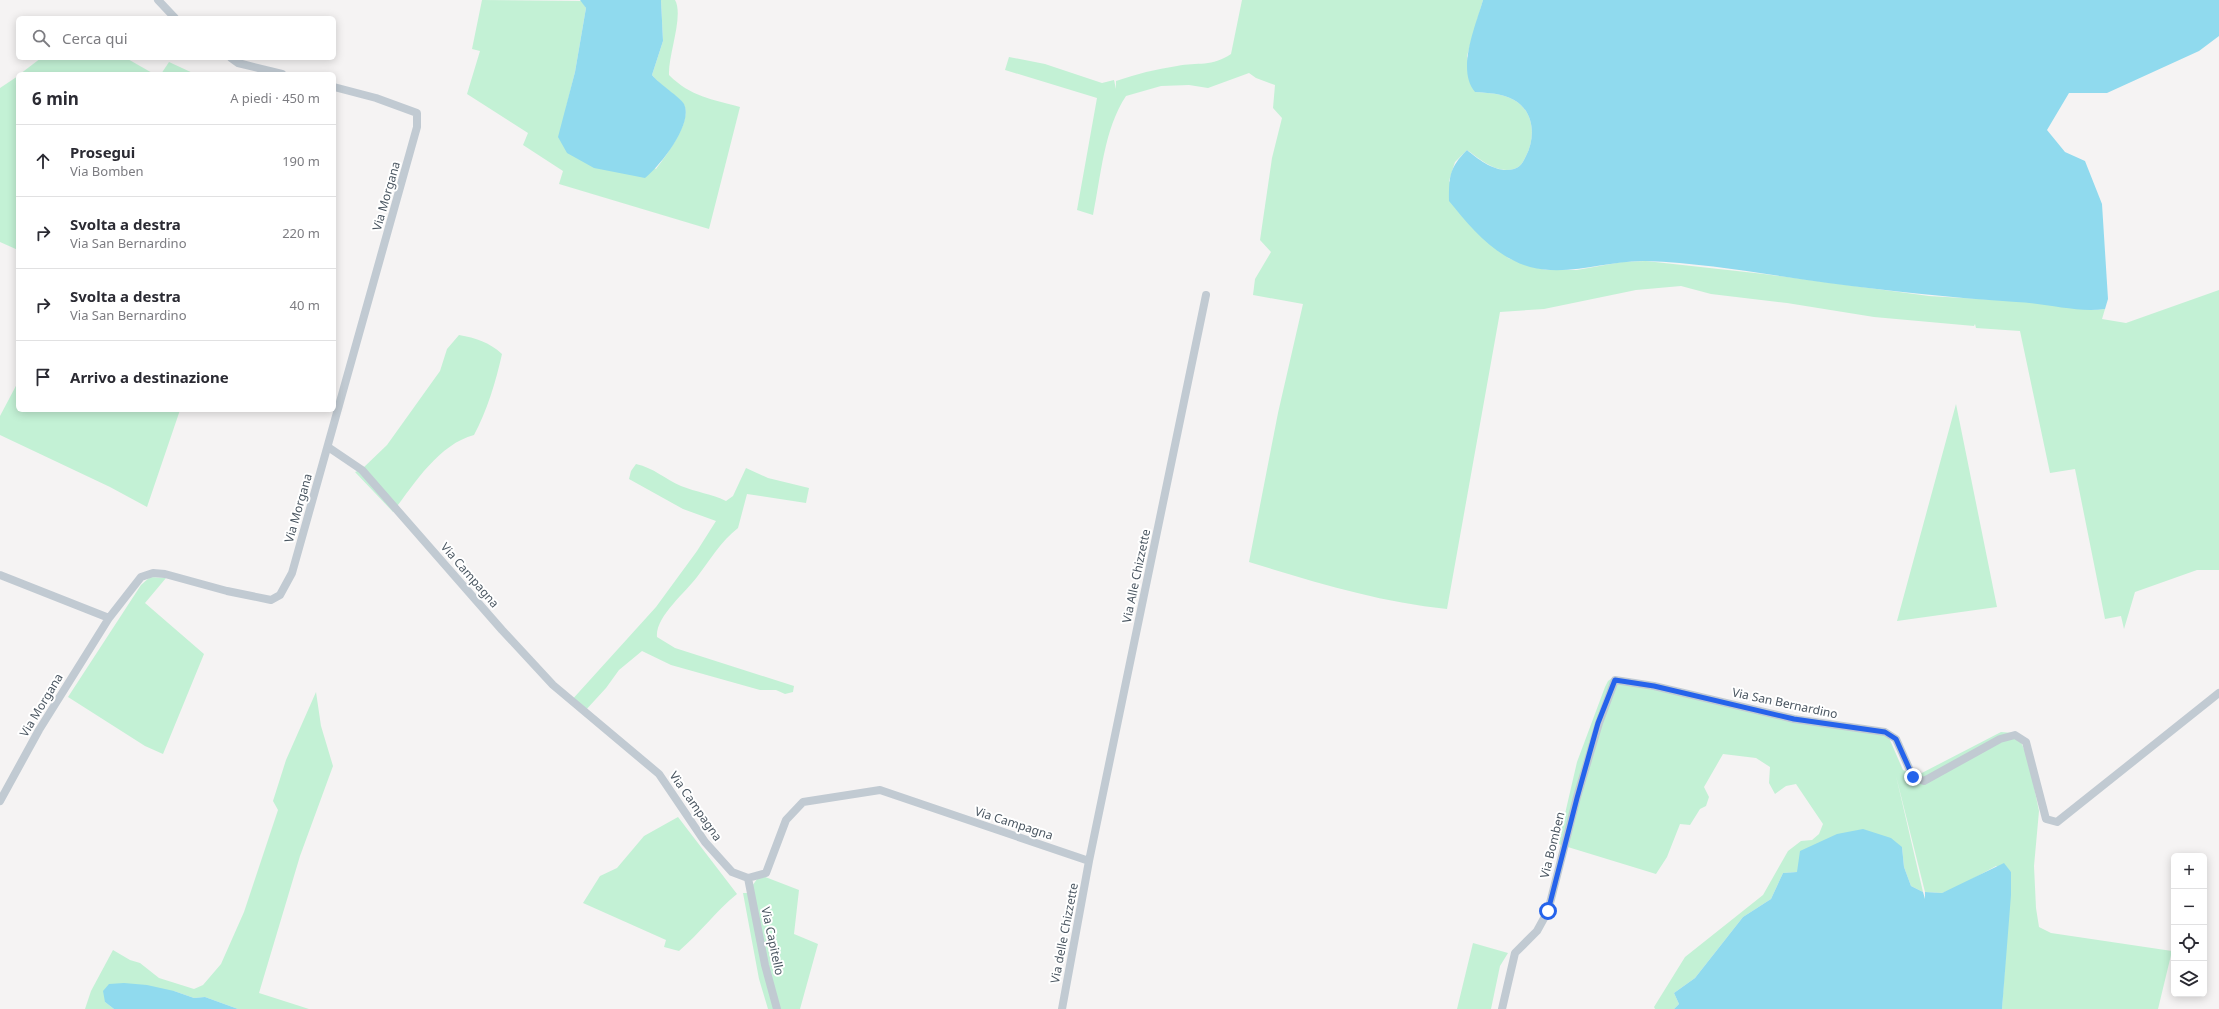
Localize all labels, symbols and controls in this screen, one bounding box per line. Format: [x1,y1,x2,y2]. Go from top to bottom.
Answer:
search box [16,16,336,60]
icon: search [30,27,52,49]
text: Cerca qui [62,28,128,48]
text: 6 min [32,87,79,110]
text: A piedi · 450 m [230,89,320,107]
text: Prosegui [70,142,135,162]
icon: ahead [32,150,54,172]
text: 190 m [282,152,320,170]
street label: Via Morgana [368,159,404,233]
text: Via Bomben [70,162,144,180]
text: Svolta a destra [70,214,181,234]
icon: right [32,222,54,244]
text: 220 m [282,224,320,242]
text: Via San Bernardino [70,234,187,252]
text: Svolta a destra [70,286,181,306]
icon: right [32,294,54,316]
text: 40 m [290,296,320,314]
text: Via San Bernardino [70,306,187,324]
icon: arrive [32,366,54,388]
text: Arrivo a destinazione [70,367,229,387]
street label: Via Morgana [280,471,316,545]
street label: Via Alle Chizzette [1118,527,1154,624]
street label: Via Campagna [437,539,503,611]
street label: Via Morgana [15,670,67,740]
street label: Via San Bernardino [1731,684,1839,722]
street label: Via Campagna [666,768,726,844]
route end [1904,768,1922,786]
street label: Via Campagna [973,802,1055,844]
street label: Via Bomben [1536,810,1568,880]
map controls [2171,853,2207,997]
button: + [2171,853,2207,889]
street label: Via delle Chizzette [1046,881,1082,985]
button: − [2171,889,2207,925]
route start [1539,902,1557,920]
street label: Via Capitello [757,905,789,977]
button: locate [2171,925,2207,961]
button: layers [2171,961,2207,997]

